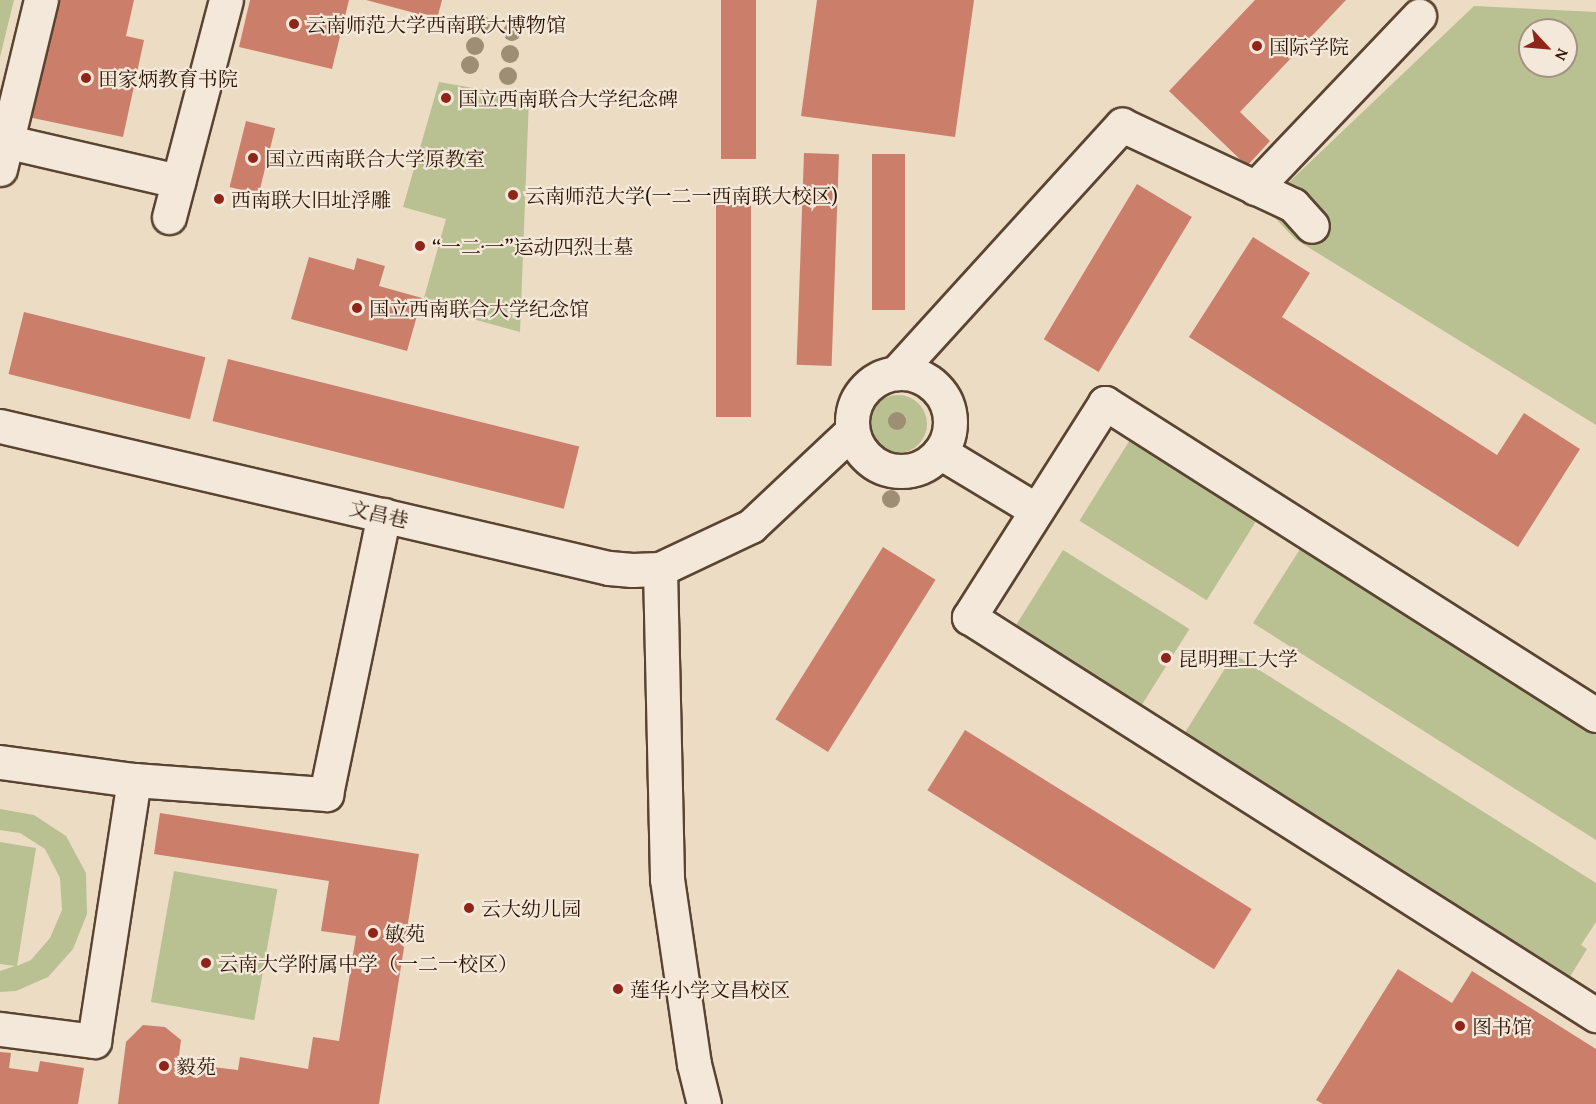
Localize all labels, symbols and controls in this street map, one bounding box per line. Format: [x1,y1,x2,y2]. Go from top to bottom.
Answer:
place label: 云南师范大学西南联大博物馆 [306,12,566,36]
marker: 云南师范大学西南联大博物馆 [287,17,301,31]
north arrow [1518,18,1578,78]
place label: 国际学院 [1269,34,1349,58]
marker: 国际学院 [1250,39,1264,53]
text: N [1549,45,1576,65]
place label: 田家炳教育书院 [98,66,238,90]
marker: 田家炳教育书院 [79,71,93,85]
place label: 国立西南联合大学纪念碑 [458,86,678,110]
marker: 国立西南联合大学纪念碑 [439,91,453,105]
place label: 国立西南联合大学原教室 [265,146,485,170]
marker: 国立西南联合大学原教室 [246,151,260,165]
place label: 云南师范大学(一二一西南联大校区) [525,183,838,207]
place label: 西南联大旧址浮雕 [231,187,391,211]
marker: 云南师范大学(一二一西南联大校区) [506,188,520,202]
marker: 西南联大旧址浮雕 [212,192,226,206]
place label: “一二·一”运动四烈士墓 [432,234,634,258]
marker: “一二·一”运动四烈士墓 [413,239,427,253]
place label: 国立西南联合大学纪念馆 [369,296,589,320]
marker: 国立西南联合大学纪念馆 [350,301,364,315]
street label: 文昌巷 [347,496,411,532]
place label: 昆明理工大学 [1178,646,1298,670]
marker: 昆明理工大学 [1159,651,1173,665]
place label: 云大幼儿园 [481,896,581,920]
marker: 云大幼儿园 [462,901,476,915]
place label: 敏苑 [385,921,425,945]
marker: 敏苑 [366,926,380,940]
place label: 云南大学附属中学（一二一校区） [218,951,518,975]
marker: 云南大学附属中学（一二一校区） [199,956,213,970]
place label: 莲华小学文昌校区 [630,977,790,1001]
marker: 莲华小学文昌校区 [611,982,625,996]
place label: 图书馆 [1472,1014,1532,1038]
marker: 图书馆 [1453,1019,1467,1033]
place label: 毅苑 [176,1054,216,1078]
marker: 毅苑 [157,1059,171,1073]

